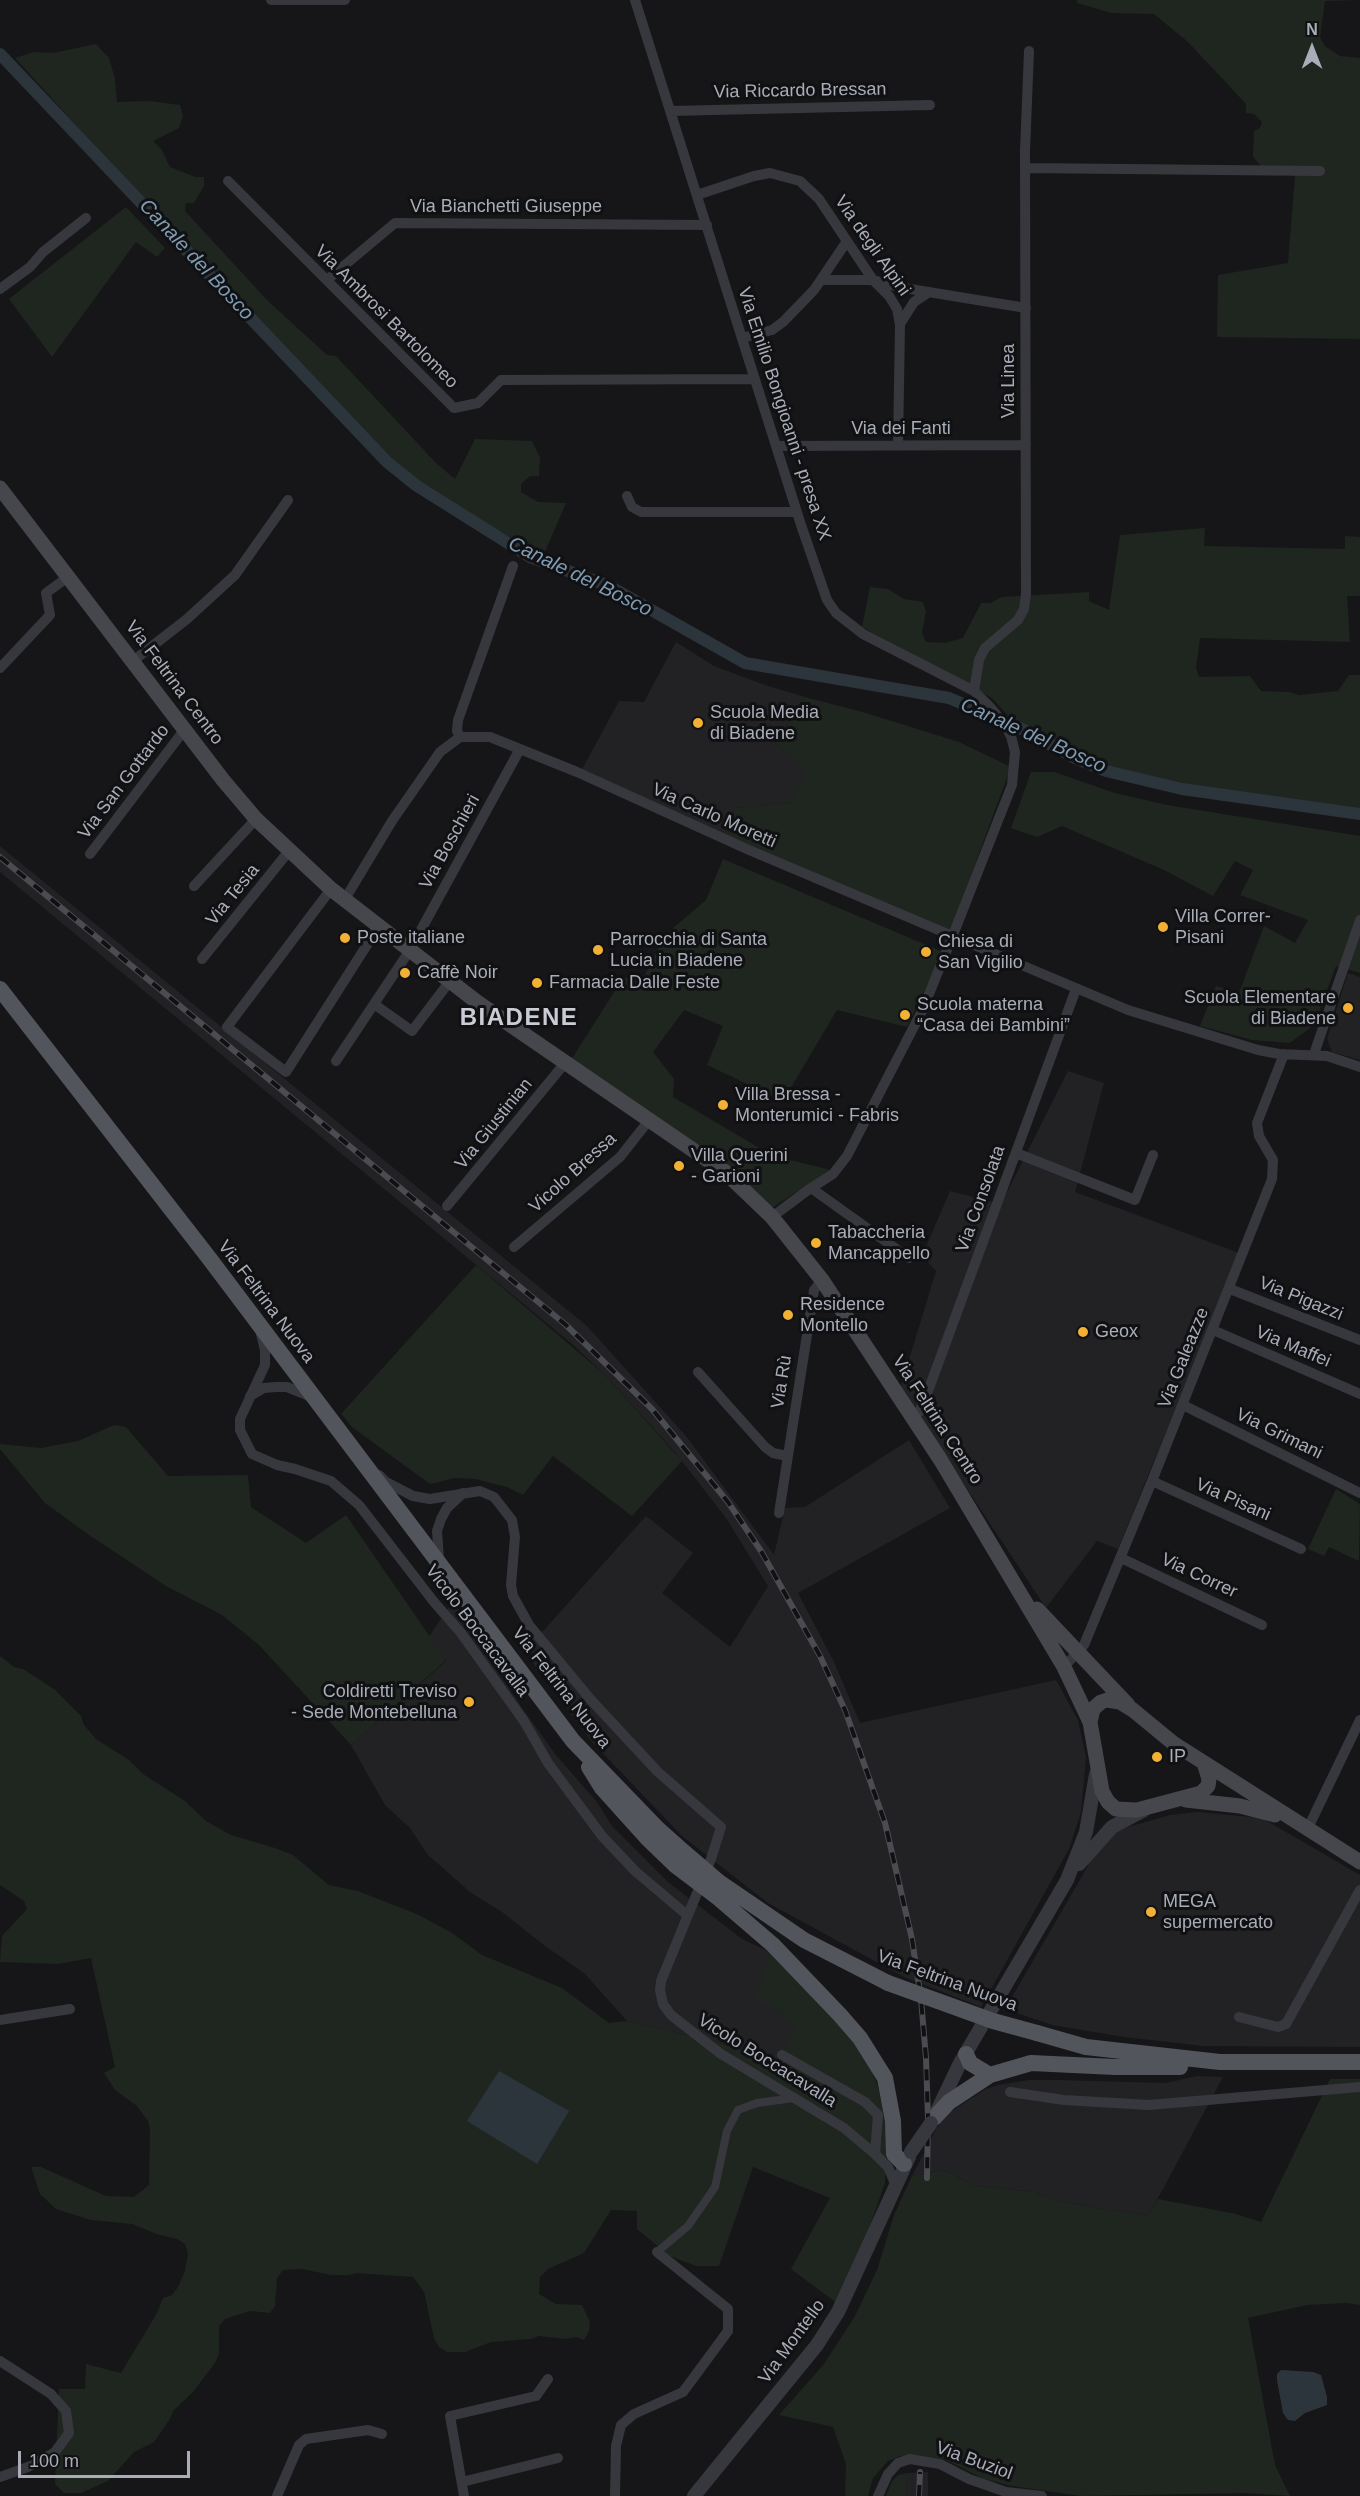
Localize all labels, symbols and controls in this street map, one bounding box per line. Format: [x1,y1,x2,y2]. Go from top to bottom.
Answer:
north arrow [1282,18,1342,78]
text: N [1306,21,1318,38]
street label: Via Riccardo Bressan [713,79,887,103]
street label: Via degli Alpini [829,192,915,300]
water label: Canale del Bosco [134,194,258,326]
street label: Via Bianchetti Giuseppe [410,196,602,218]
street label: Via Ambrosi Bartolomeo [310,241,462,393]
street label: Via Emilio Bongioanni - presa XX [733,285,835,543]
street label: Via Linea [998,344,1020,418]
street label: Via dei Fanti [851,418,951,440]
water label: Canale del Bosco [504,532,656,622]
street label: Via Feltrina Centro [120,617,228,749]
water label: Canale del Bosco [957,693,1109,779]
place label: Scuola Media di Biadene [710,702,819,744]
marker: Scuola Media di Biadene [691,716,705,730]
street label: Via San Gottardo [74,720,174,844]
street label: Via Carlo Moretti [649,779,779,853]
street label: Via Boschieri [415,791,485,893]
street label: Via Tesia [202,860,264,930]
place label: Villa Correr- Pisani [1175,906,1271,948]
marker: Villa Correr- Pisani [1156,920,1170,934]
place label: Poste italiane [357,927,465,949]
place label: Parrocchia di Santa Lucia in Biadene [610,929,767,972]
marker: Poste italiane [338,931,352,945]
place label: Chiesa di San Vigilio [938,931,1023,974]
marker: Parrocchia di Santa Lucia in Biadene [591,943,605,957]
marker: Chiesa di San Vigilio [919,945,933,959]
place label: Caffè Noir [417,962,498,984]
marker: Caffè Noir [398,966,412,980]
place label: Farmacia Dalle Feste [549,972,720,994]
marker: Farmacia Dalle Feste [530,976,544,990]
place label: Scuola Elementare di Biadene [1184,987,1336,1030]
place label: Scuola materna “Casa dei Bambini” [917,994,1070,1036]
marker: Scuola Elementare di Biadene [1341,1001,1355,1015]
district label: BIADENE [460,1004,578,1032]
marker: Scuola materna “Casa dei Bambini” [898,1008,912,1022]
street label: Via Giustinian [451,1074,537,1174]
place label: Villa Bressa - Monterumici - Fabris [735,1084,899,1126]
marker: Villa Bressa - Monterumici - Fabris [716,1098,730,1112]
street label: Vicolo Bressa [525,1128,621,1218]
street label: Via Consolata [952,1143,1010,1255]
place label: Villa Querini - Garioni [691,1145,788,1188]
marker: Villa Querini - Garioni [672,1159,686,1173]
place label: Tabaccheria Mancappello [828,1222,930,1264]
marker: Tabaccheria Mancappello [809,1236,823,1250]
street label: Via Feltrina Nuova [213,1237,319,1367]
street label: Via Pigazzi [1256,1272,1346,1326]
place label: Residence Montello [800,1294,885,1336]
street label: Via Galeazze [1154,1304,1214,1412]
marker: Residence Montello [781,1308,795,1322]
place label: Geox [1095,1321,1138,1343]
street label: Via Maffei [1252,1322,1334,1372]
marker: Geox [1076,1325,1090,1339]
street label: Via Feltrina Centro [887,1351,987,1489]
street label: Via Rù [767,1354,797,1410]
street label: Via Grimani [1232,1404,1326,1464]
street label: Via Pisani [1192,1474,1274,1526]
street label: Via Correr [1157,1549,1241,1603]
street label: Vicolo Boccacavalla [420,1561,534,1701]
street label: Via Feltrina Nuova [507,1623,615,1753]
place label: Coldiretti Treviso - Sede Montebelluna [291,1681,457,1724]
marker: Coldiretti Treviso - Sede Montebelluna [462,1695,476,1709]
place label: IP [1169,1746,1186,1768]
marker: IP [1150,1750,1164,1764]
place label: MEGA supermercato [1163,1891,1273,1934]
marker: MEGA supermercato [1144,1905,1158,1919]
street label: Via Feltrina Nuova [874,1946,1020,2016]
street label: Vicolo Boccacavalla [694,2010,840,2112]
street label: Via Montello [754,2296,830,2388]
street label: Via Buziol [933,2437,1015,2485]
scale bar [21,2439,194,2477]
text: 100 m [29,2451,79,2471]

